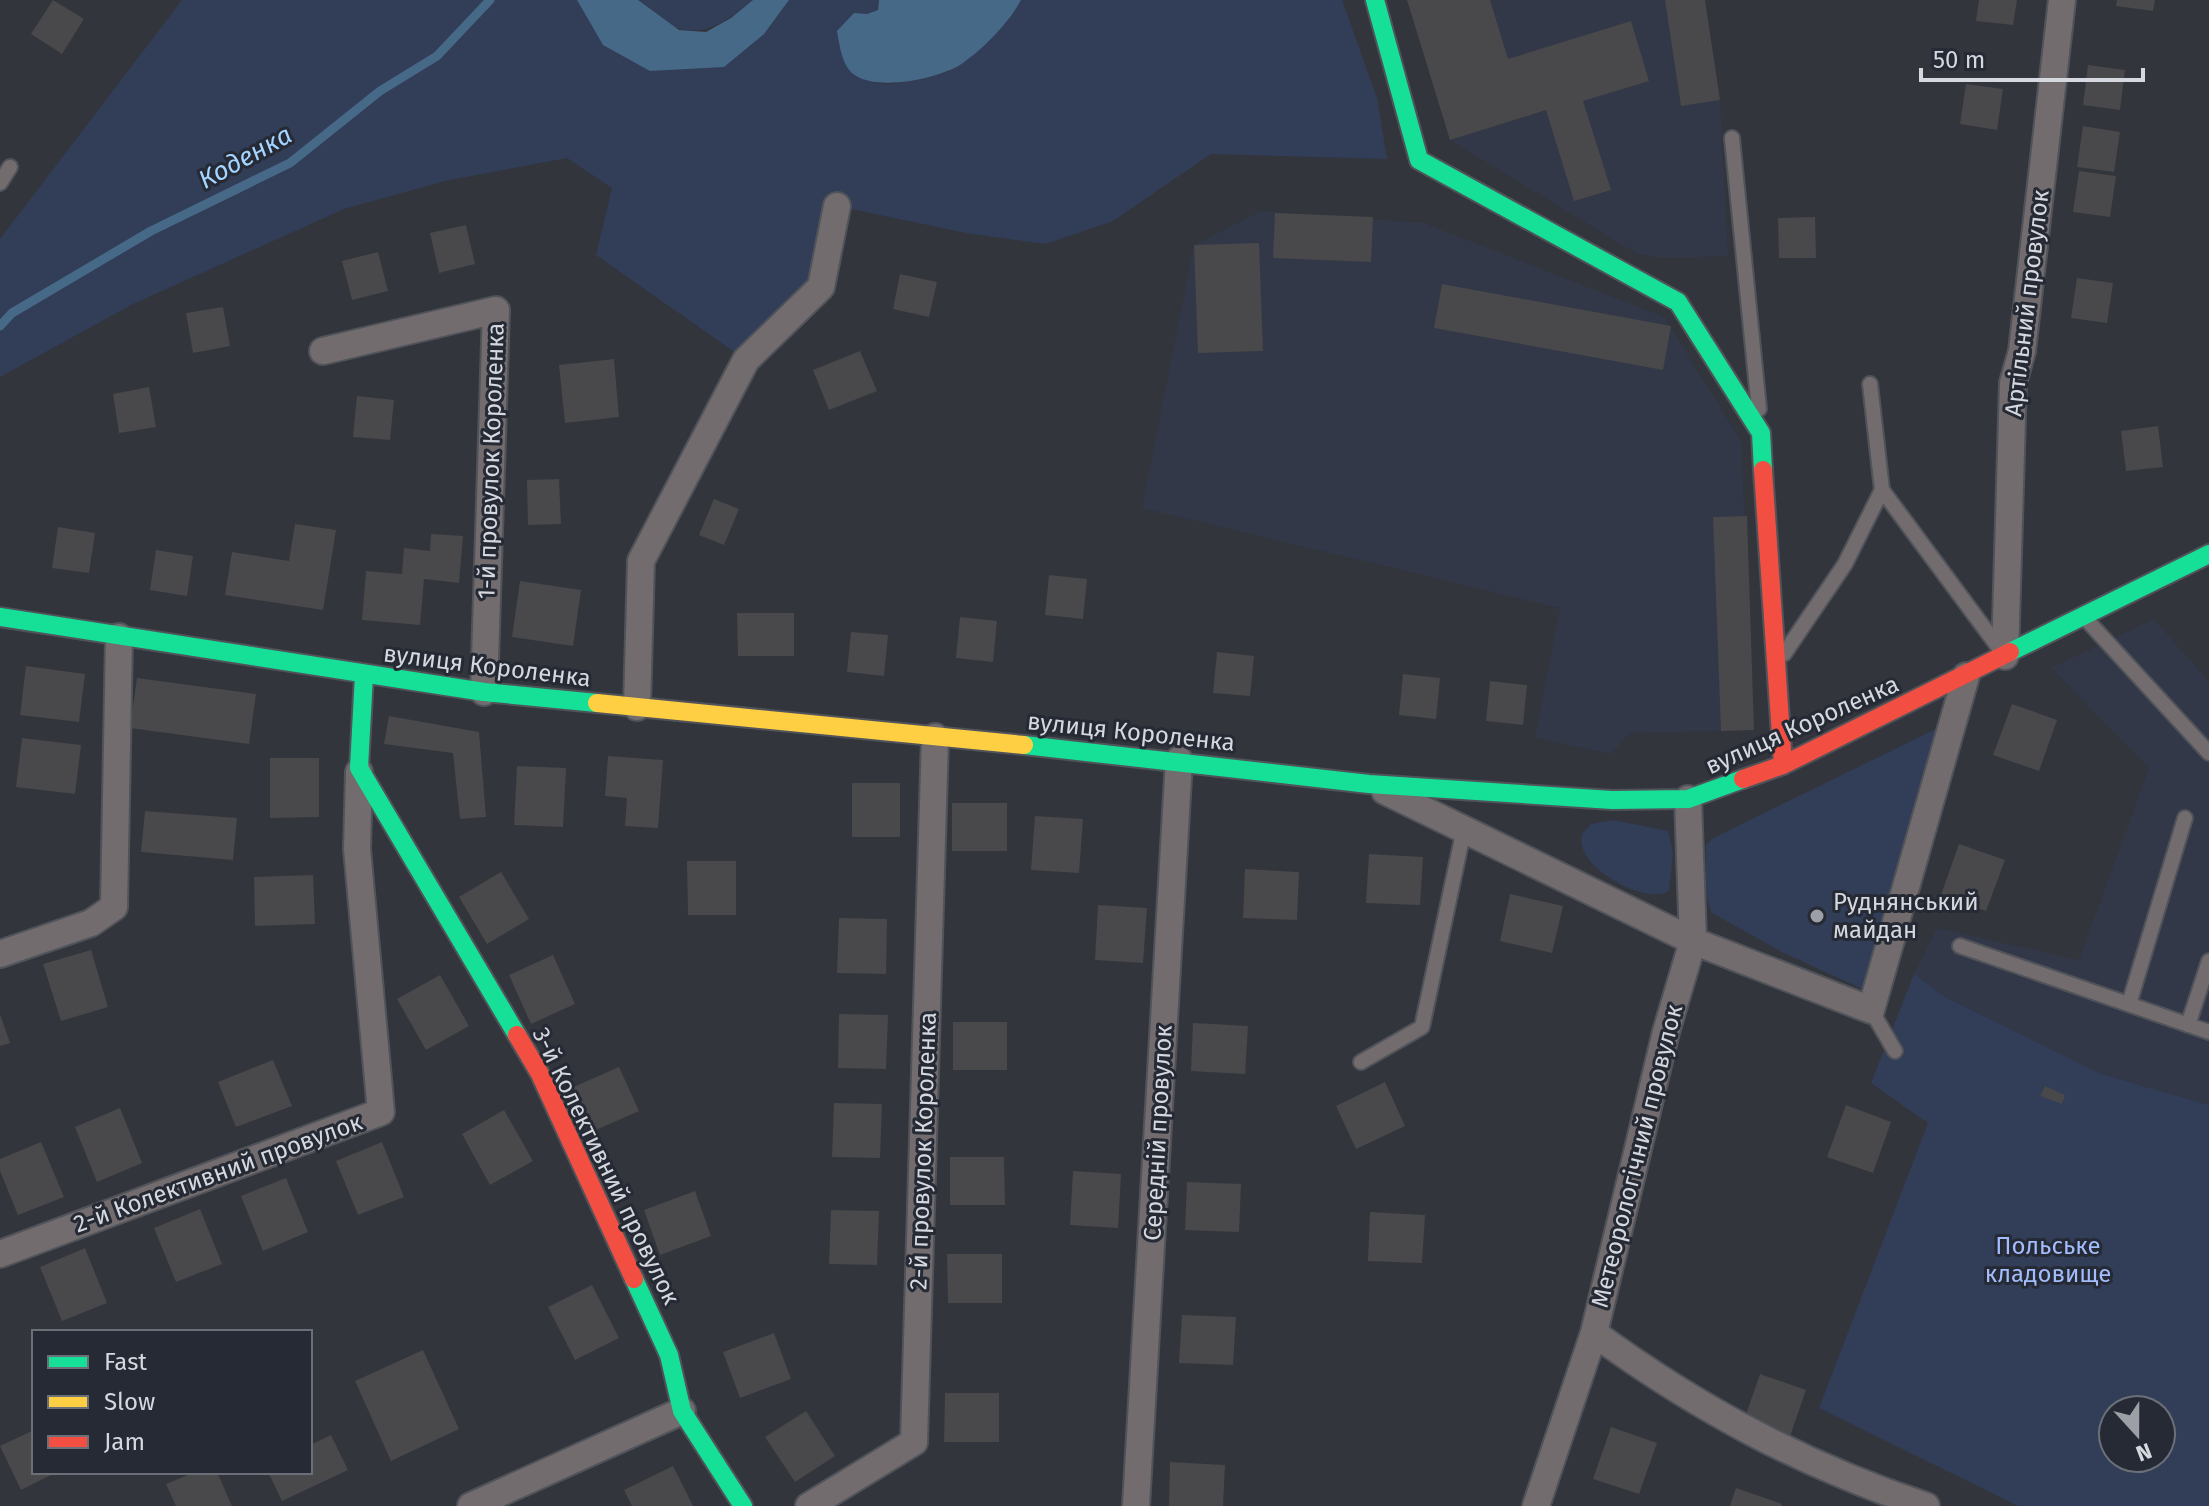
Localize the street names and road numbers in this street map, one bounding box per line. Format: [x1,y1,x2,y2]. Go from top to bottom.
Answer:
street label: Артільний провулок [1999,188,2055,418]
street label: 1-й провулок Короленка [472,322,510,600]
street label: вулиця Короленка [382,639,592,693]
street label: вулиця Короленка [1701,670,1903,780]
street label: вулиця Короленка [1026,707,1236,757]
street label: Метеорологічний провулок [1586,1001,1688,1311]
street label: 2-й провулок Короленка [904,1011,942,1291]
street label: 3-й Колективний провулок [527,1023,686,1310]
street label: Середній провулок [1138,1024,1178,1241]
street label: 2-й Колективний провулок [70,1108,367,1238]

